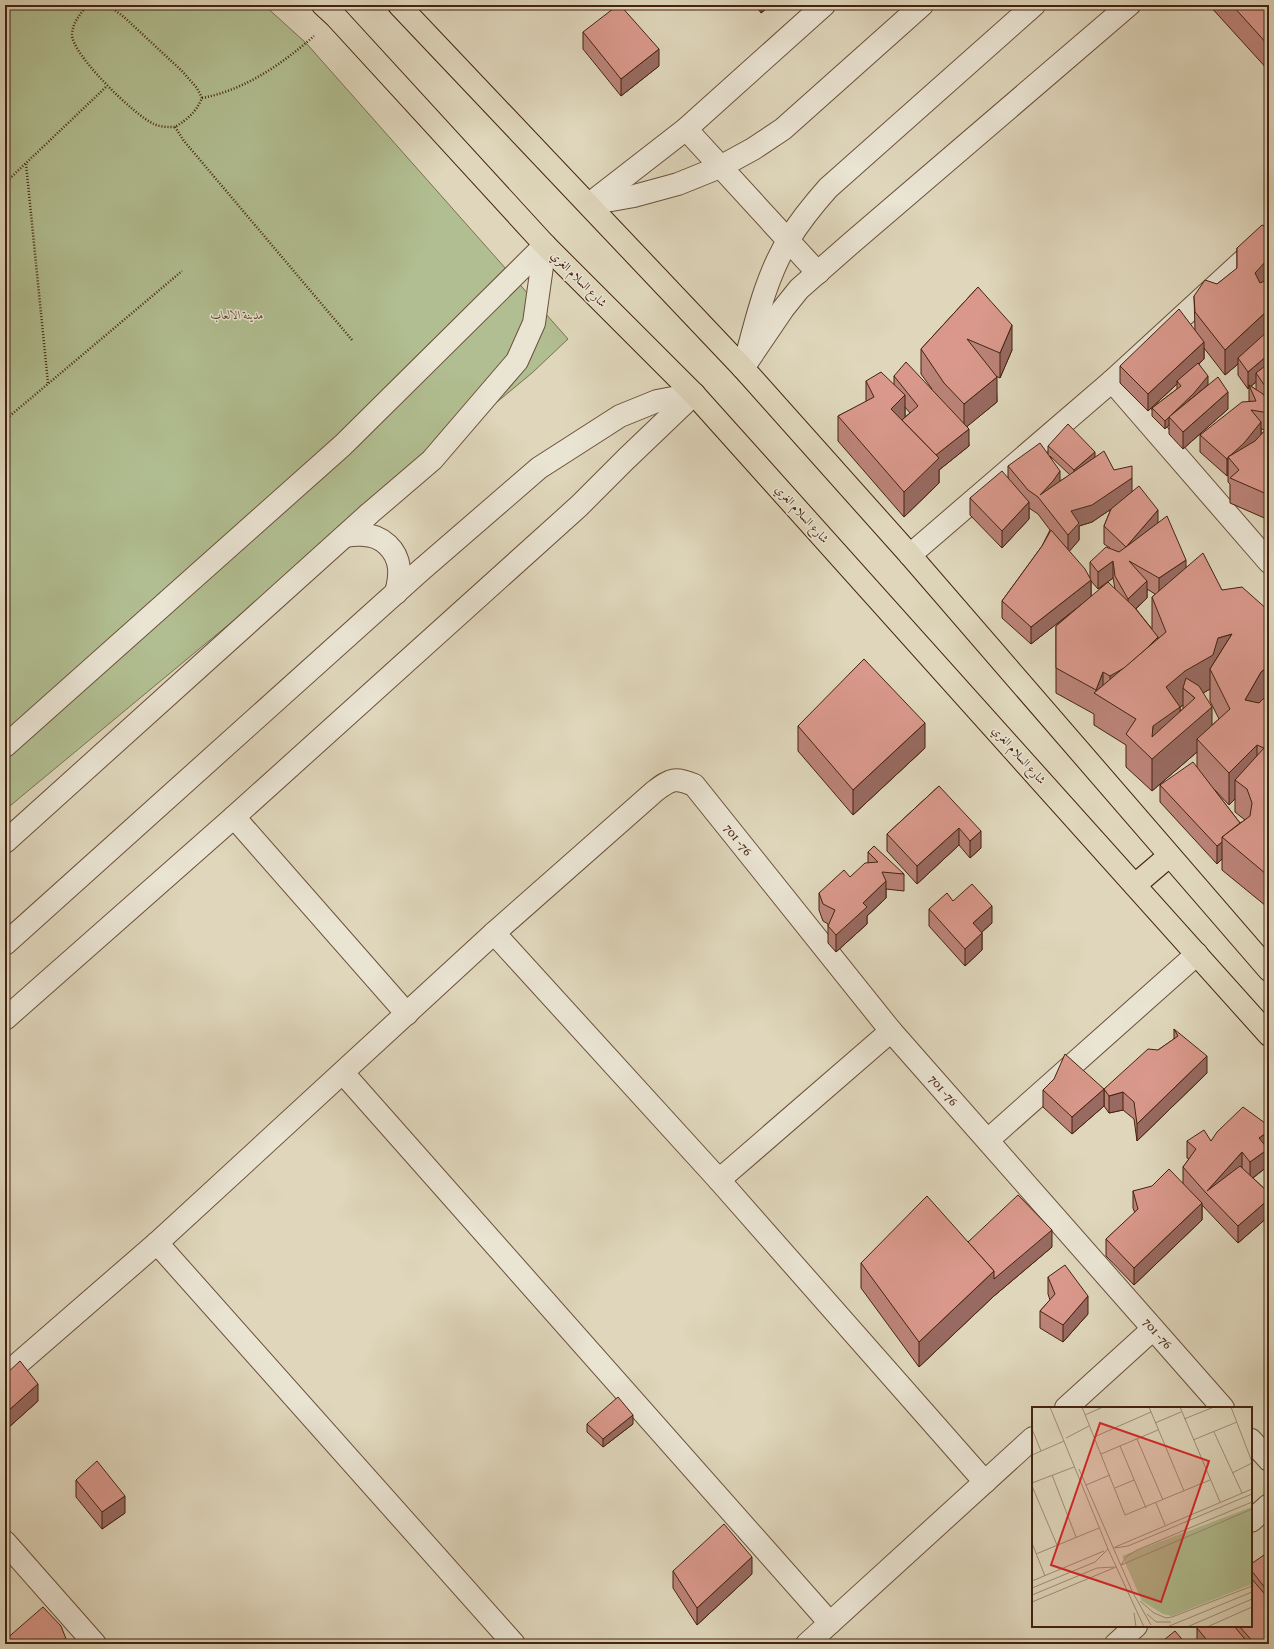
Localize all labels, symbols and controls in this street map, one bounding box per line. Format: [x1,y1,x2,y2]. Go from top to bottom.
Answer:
street label: شارع السلام الغري [545,248,610,313]
park label: مدينة الالعاب [210,308,264,324]
street label: شارع السلام الغري [769,482,832,549]
street label: شارع السلام الغري [986,723,1049,790]
street label: 701 -76 [720,821,755,860]
street label: 701 -76 [925,1072,961,1110]
street label: 701 -76 [1139,1315,1175,1353]
inset map [1032,1407,1252,1627]

